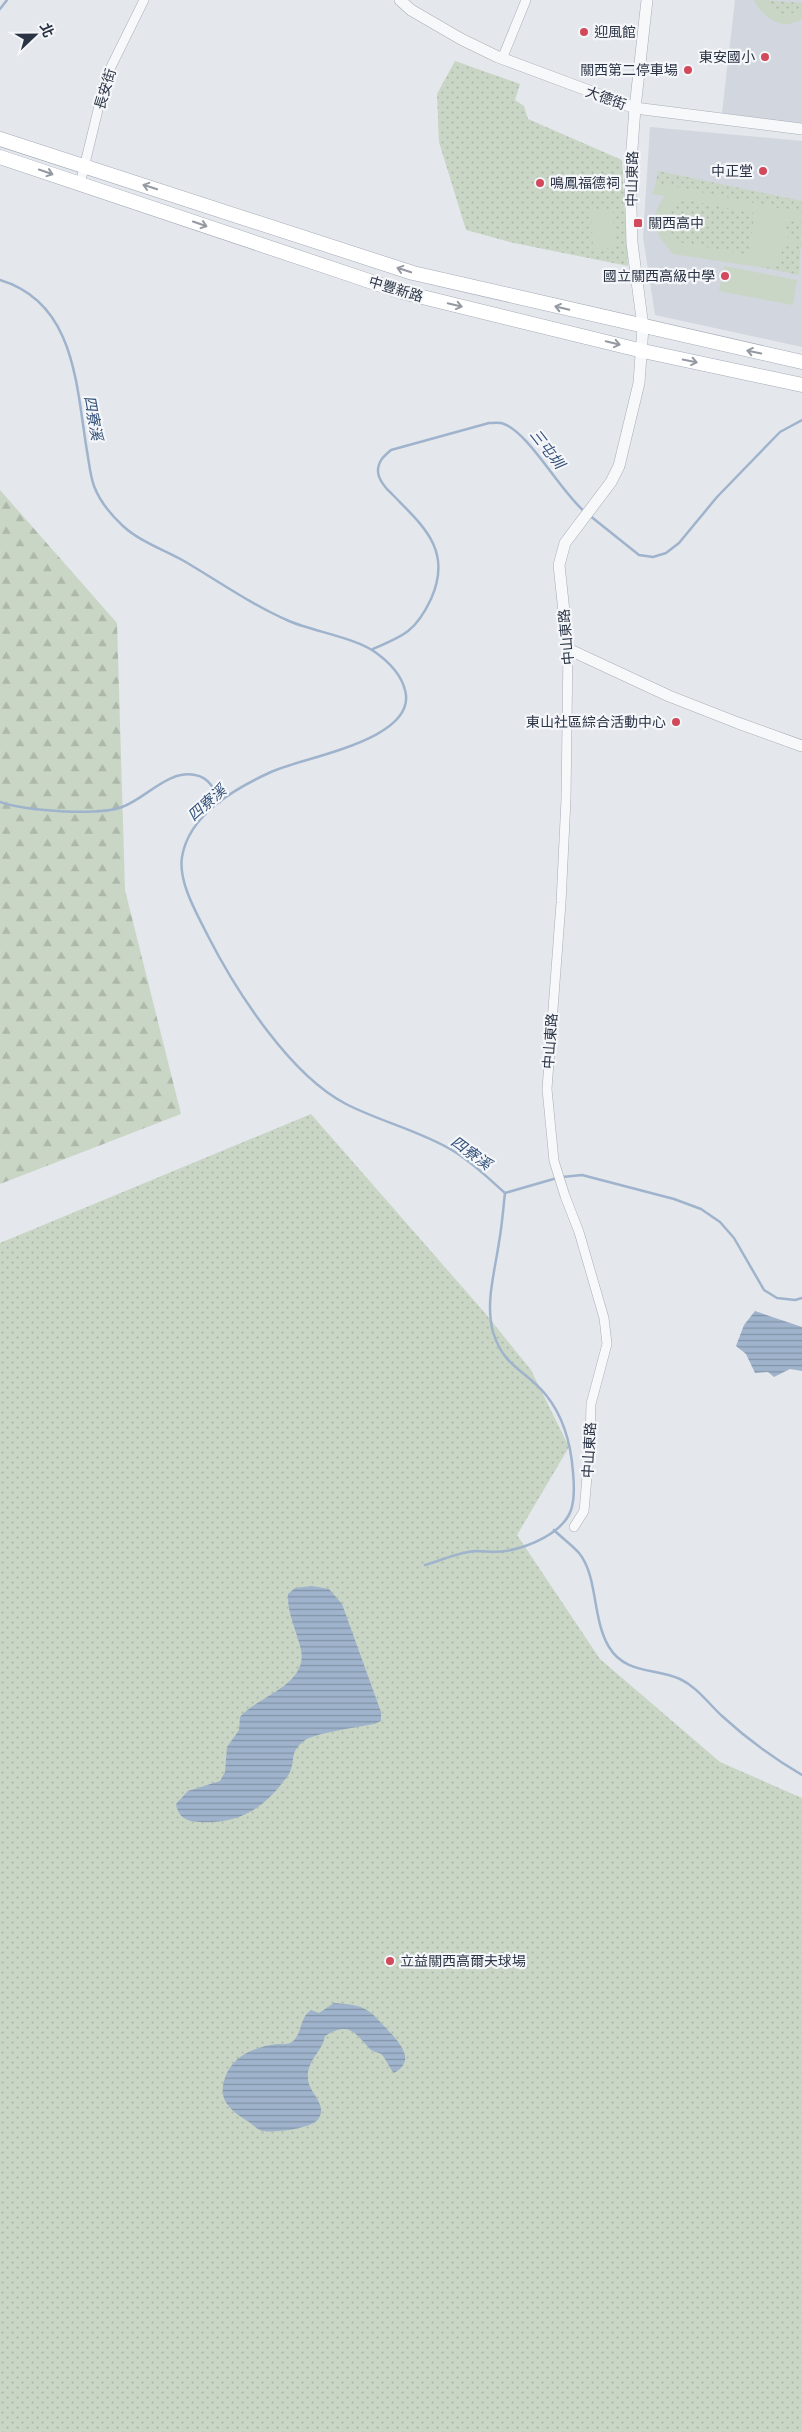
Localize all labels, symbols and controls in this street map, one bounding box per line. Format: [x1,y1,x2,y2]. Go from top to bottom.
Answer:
north arrow [10,10,60,60]
text: 北 [36,20,58,40]
place label: 迎風館 [594,23,636,41]
marker: 迎風館 [578,26,590,38]
place label: 東安國小 [699,48,755,66]
marker: 東安國小 [759,51,771,63]
place label: 關西第二停車場 [580,61,678,79]
marker: 關西第二停車場 [682,64,694,76]
street label: 長安街 [90,66,120,112]
street label: 大德街 [583,82,629,114]
street label: 中山東路 [623,151,641,207]
place label: 中正堂 [711,162,753,180]
marker: 中正堂 [757,165,769,177]
one-way arrow [38,168,54,178]
place label: 鳴鳳福德祠 [550,174,620,192]
marker: 鳴鳳福德祠 [534,177,546,189]
one-way arrow [142,182,158,192]
place label: 關西高中 [648,214,704,232]
marker: 關西高中 [632,217,644,229]
one-way arrow [192,220,207,229]
one-way arrow [396,265,412,275]
place label: 國立關西高級中學 [603,267,715,285]
marker: 國立關西高級中學 [719,270,731,282]
street label: 中豐新路 [367,272,425,306]
one-way arrow [446,301,462,310]
one-way arrow [554,303,570,312]
one-way arrow [604,339,620,348]
one-way arrow [747,346,763,356]
one-way arrow [682,357,698,366]
water label: 四寮溪 [80,394,107,444]
water label: 三屯圳 [526,425,570,474]
street label: 中山東路 [555,608,577,666]
place label: 東山社區綜合活動中心 [526,713,666,731]
marker: 東山社區綜合活動中心 [670,716,682,728]
water label: 四寮溪 [184,779,231,825]
street label: 中山東路 [539,1012,561,1070]
water label: 四寮溪 [448,1132,497,1175]
street label: 中山東路 [579,1422,599,1478]
place label: 立益關西高爾夫球場 [400,1952,526,1970]
marker: 立益關西高爾夫球場 [384,1955,396,1967]

